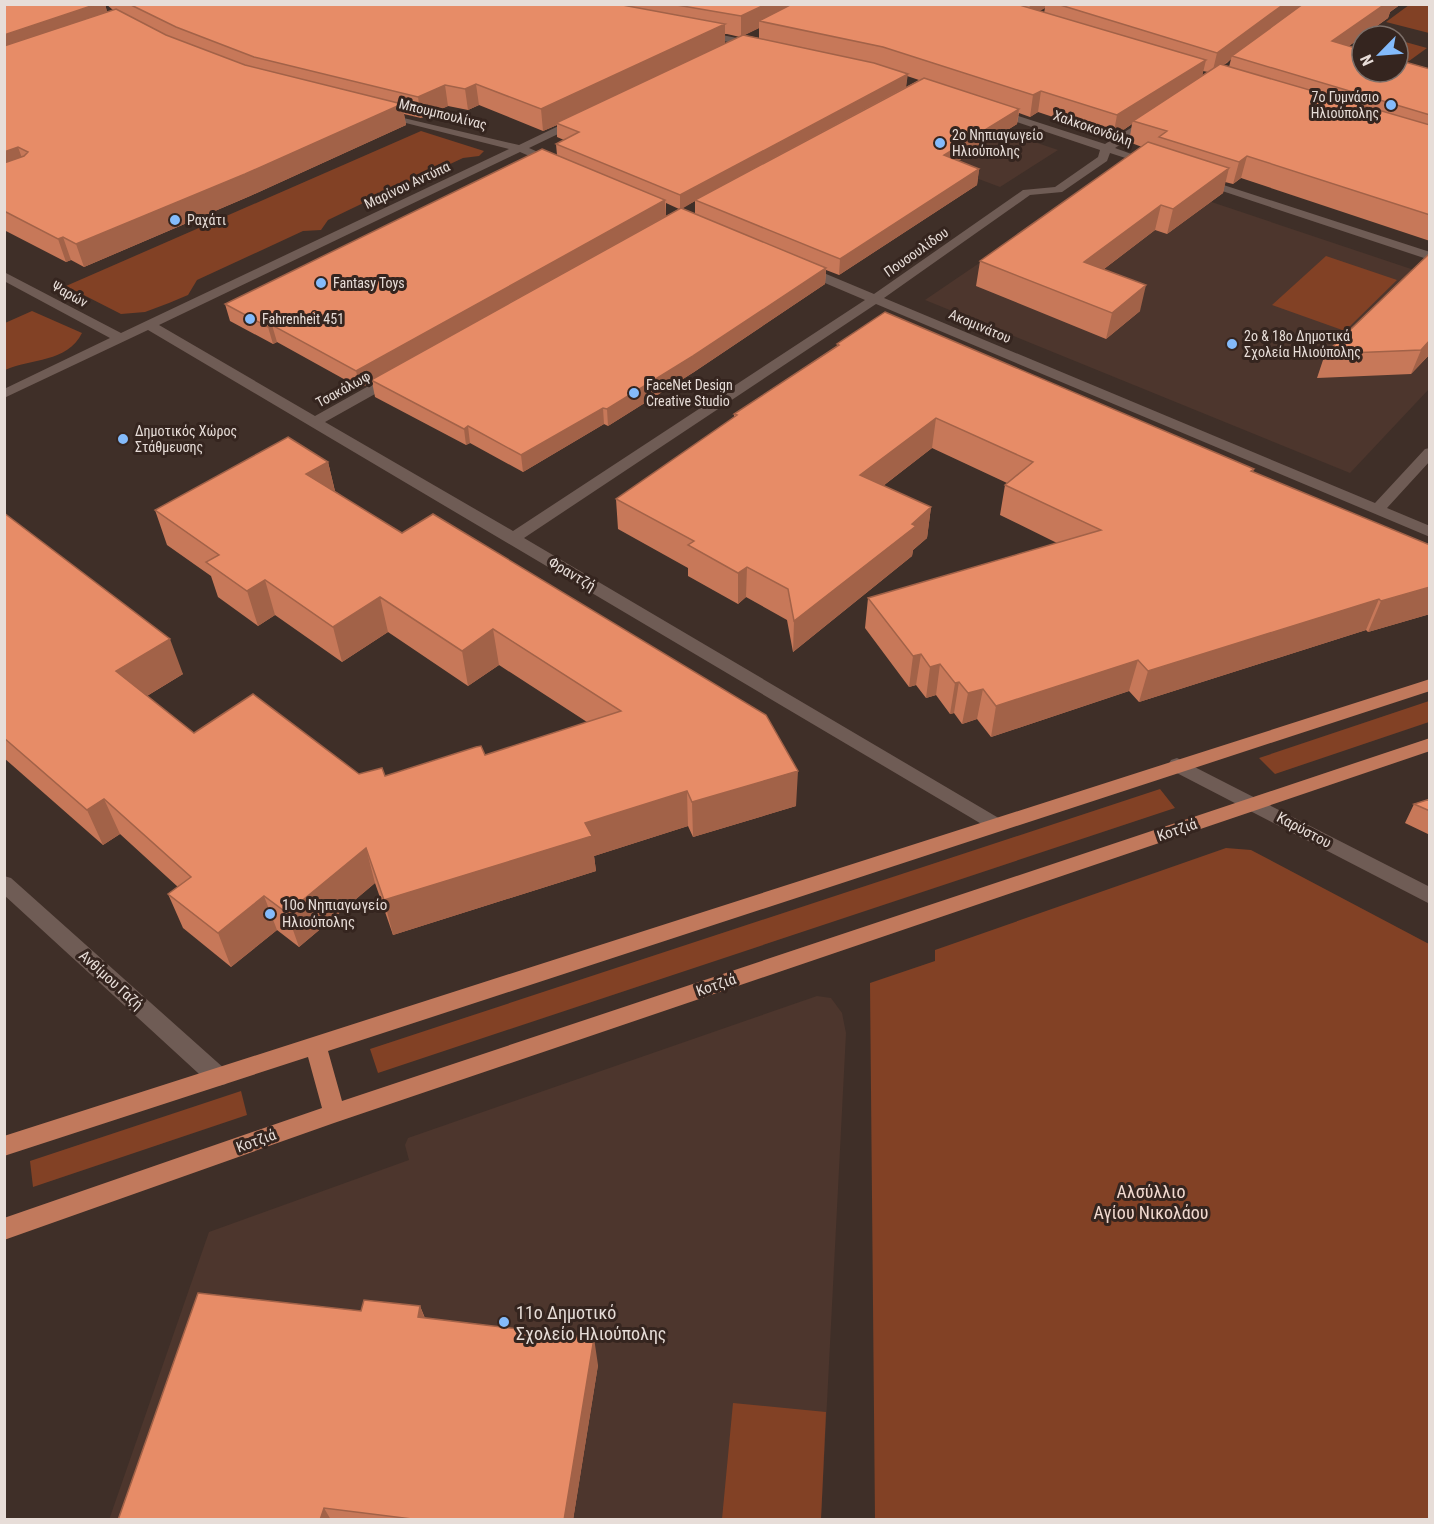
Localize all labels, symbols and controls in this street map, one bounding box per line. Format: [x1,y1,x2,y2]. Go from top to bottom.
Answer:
north arrow [1350,24,1410,84]
text: N [1356,52,1378,69]
place label: 7ο Γυμνάσιο Ηλιούπολης [1311,89,1379,121]
street label: Μπουμπουλίνας [397,95,489,133]
marker: 7ο Γυμνάσιο Ηλιούπολης [1384,98,1398,112]
street label: Χαλκοκονδύλη [1051,107,1135,149]
place label: 2ο Νηπιαγωγείο Ηλιούπολης [952,127,1043,159]
marker: 2ο Νηπιαγωγείο Ηλιούπολης [933,136,947,150]
street label: Μαρίνου Αντύπα [362,158,452,212]
place label: Ραχάτι [187,212,226,228]
marker: Ραχάτι [168,213,182,227]
street label: Πουσουλίδου [881,224,951,280]
place label: Fantasy Toys [333,275,405,291]
marker: Fantasy Toys [314,276,328,290]
street label: Ψαρών [49,278,91,310]
street label: Ακομινάτου [947,306,1014,346]
place label: Fahrenheit 451 [262,311,344,327]
marker: Fahrenheit 451 [243,312,257,326]
place label: 2ο & 18ο Δημοτικά Σχολεία Ηλιούπολης [1244,328,1361,360]
marker: 2ο & 18ο Δημοτικά Σχολεία Ηλιούπολης [1225,337,1239,351]
street label: Τσακάλωφ [313,367,374,411]
place label: FaceNet Design Creative Studio [646,377,733,409]
marker: FaceNet Design Creative Studio [627,386,641,400]
place label: Δημοτικός Χώρος Στάθμευσης [135,423,237,455]
marker: Δημοτικός Χώρος Στάθμευσης [116,432,130,446]
street label: Φραντζή [545,553,599,595]
street label: Καρύστου [1274,808,1334,852]
street label: Κοτζιά [1155,815,1200,845]
place label: 10ο Νηπιαγωγείο Ηλιούπολης [282,896,387,931]
marker: 10ο Νηπιαγωγείο Ηλιούπολης [263,907,277,921]
street label: Ανθίμου Γαζή [75,947,147,1013]
street label: Κοτζιά [694,970,739,1000]
street label: Κοτζιά [234,1125,279,1156]
park label: Αλσύλλιο Αγίου Νικολάου [1094,1181,1208,1223]
place label: 11ο Δημοτικό Σχολείο Ηλιούπολης [516,1302,666,1344]
marker: 11ο Δημοτικό Σχολείο Ηλιούπολης [497,1315,511,1329]

